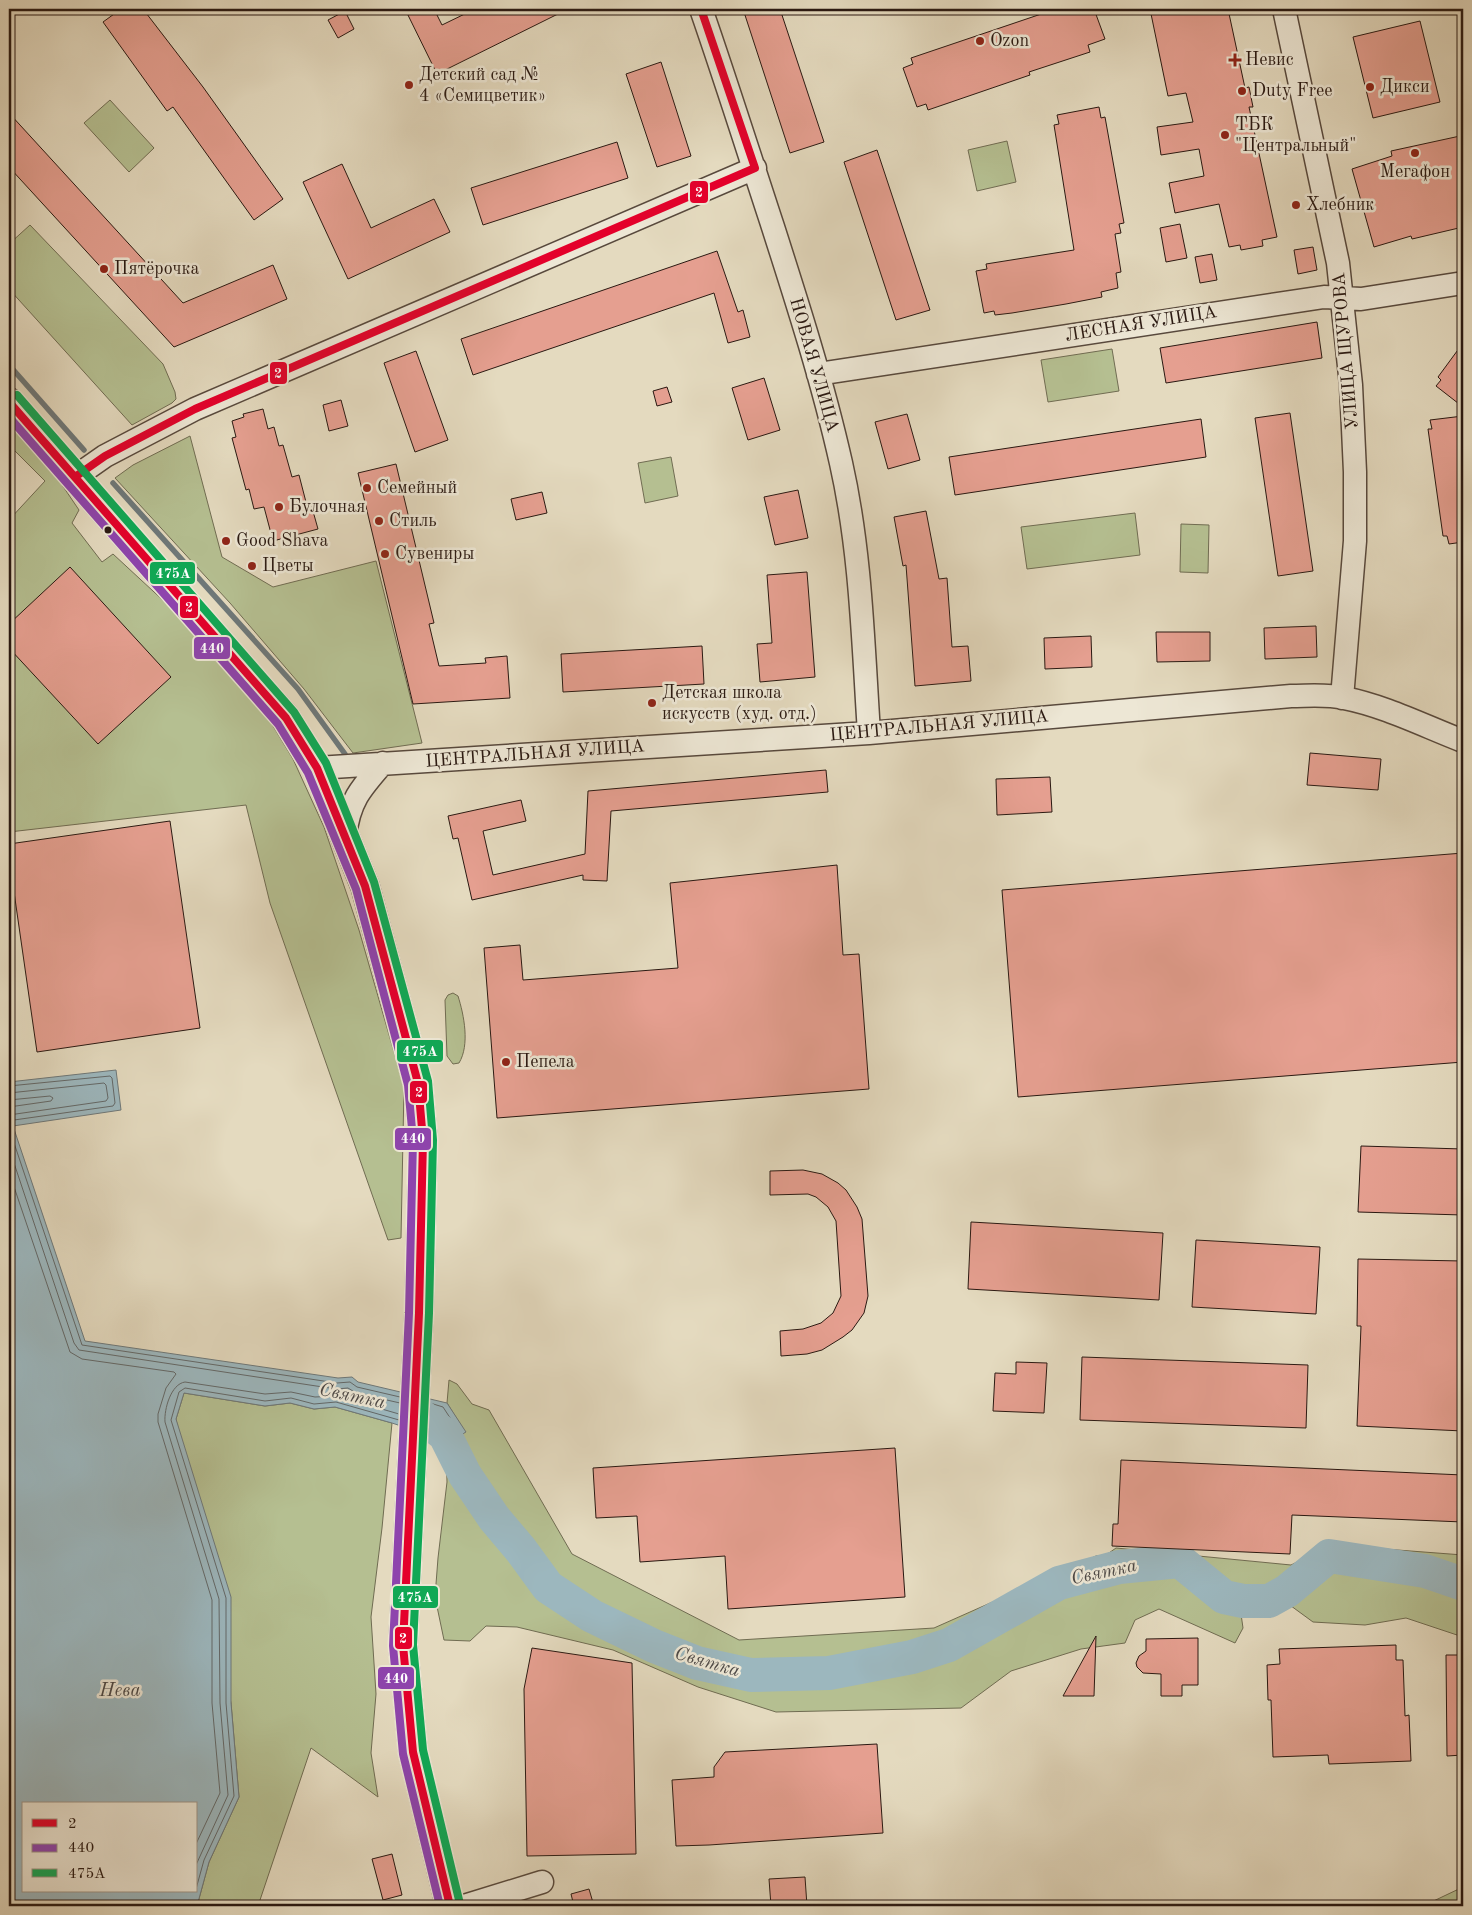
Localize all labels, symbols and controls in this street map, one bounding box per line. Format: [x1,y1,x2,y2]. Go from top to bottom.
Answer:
place label: Ozon [990,32,1029,50]
marker: Ozon [974,35,986,47]
place label: Невис [1245,51,1294,69]
marker: Невис [1229,54,1241,66]
place label: Детский сад № 4 «Семицветик» [419,66,546,105]
place label: Дикси [1380,78,1430,96]
marker: Детский сад № 4 «Семицветик» [403,79,415,91]
marker: Дикси [1364,81,1376,93]
place label: Duty Free [1252,82,1333,100]
marker: Duty Free [1236,85,1248,97]
place label: ТБК "Центральный" [1235,116,1356,155]
marker: ТБК "Центральный" [1219,129,1231,141]
marker: Мегафон [1409,147,1421,159]
place label: Мегафон [1380,163,1450,182]
line badge: 2 [689,180,709,204]
text: 2 [695,186,703,200]
place label: Хлебник [1306,196,1374,214]
marker: Хлебник [1290,199,1302,211]
place label: Пятёрочка [114,260,200,278]
marker: Пятёрочка [98,263,110,275]
street label: УЛИЦА ЩУРОВА [1330,271,1362,430]
street label: НОВАЯ УЛИЦА [786,296,842,435]
street label: ЛЕСНАЯ УЛИЦА [1064,303,1218,345]
line badge: 2 [269,361,288,385]
text: 2 [274,367,282,381]
place label: Семейный [377,479,457,497]
marker: Семейный [361,482,373,494]
place label: Булочная [289,498,365,516]
marker: Булочная [273,501,285,513]
place label: Стиль [389,512,437,530]
marker: Стиль [373,515,385,527]
unlabelled marker [103,525,113,535]
place label: Good Shava [236,532,328,550]
marker: Good Shava [220,535,232,547]
place label: Сувениры [395,545,474,563]
marker: Сувениры [379,548,391,560]
place label: Цветы [262,557,314,575]
marker: Цветы [246,560,258,572]
line badge: 475А [149,561,196,585]
text: 475А [156,567,191,581]
line badge: 2 [179,595,199,619]
text: 2 [185,601,193,615]
line badge: 440 [193,636,231,660]
text: 440 [200,642,224,656]
place label: Детская школа искусств (худ. отд.) [662,684,817,723]
marker: Детская школа искусств (худ. отд.) [646,697,658,709]
street label: ЦЕНТРАЛЬНАЯ УЛИЦА [829,707,1050,745]
street label: ЦЕНТРАЛЬНАЯ УЛИЦА [425,737,645,771]
line badge: 475А [396,1039,444,1063]
text: 475А [403,1045,438,1059]
place label: Пепела [516,1053,575,1071]
marker: Пепела [500,1056,512,1068]
line badge: 2 [409,1080,428,1104]
text: 2 [415,1086,423,1100]
line badge: 440 [394,1127,432,1151]
text: 440 [401,1132,425,1146]
water label: Святка [317,1381,387,1413]
water label: Святка [1069,1557,1139,1589]
line badge: 475А [392,1585,439,1609]
text: 475А [398,1591,433,1605]
line badge: 2 [394,1626,413,1650]
text: 2 [399,1632,407,1646]
water label: Святка [672,1645,742,1681]
line badge: 440 [377,1666,415,1690]
text: 440 [384,1672,408,1686]
water label: Нева [98,1682,141,1701]
legend [22,1802,198,1892]
text: 2 [68,1817,77,1832]
text: 440 [68,1841,94,1856]
text: 475А [68,1867,106,1882]

